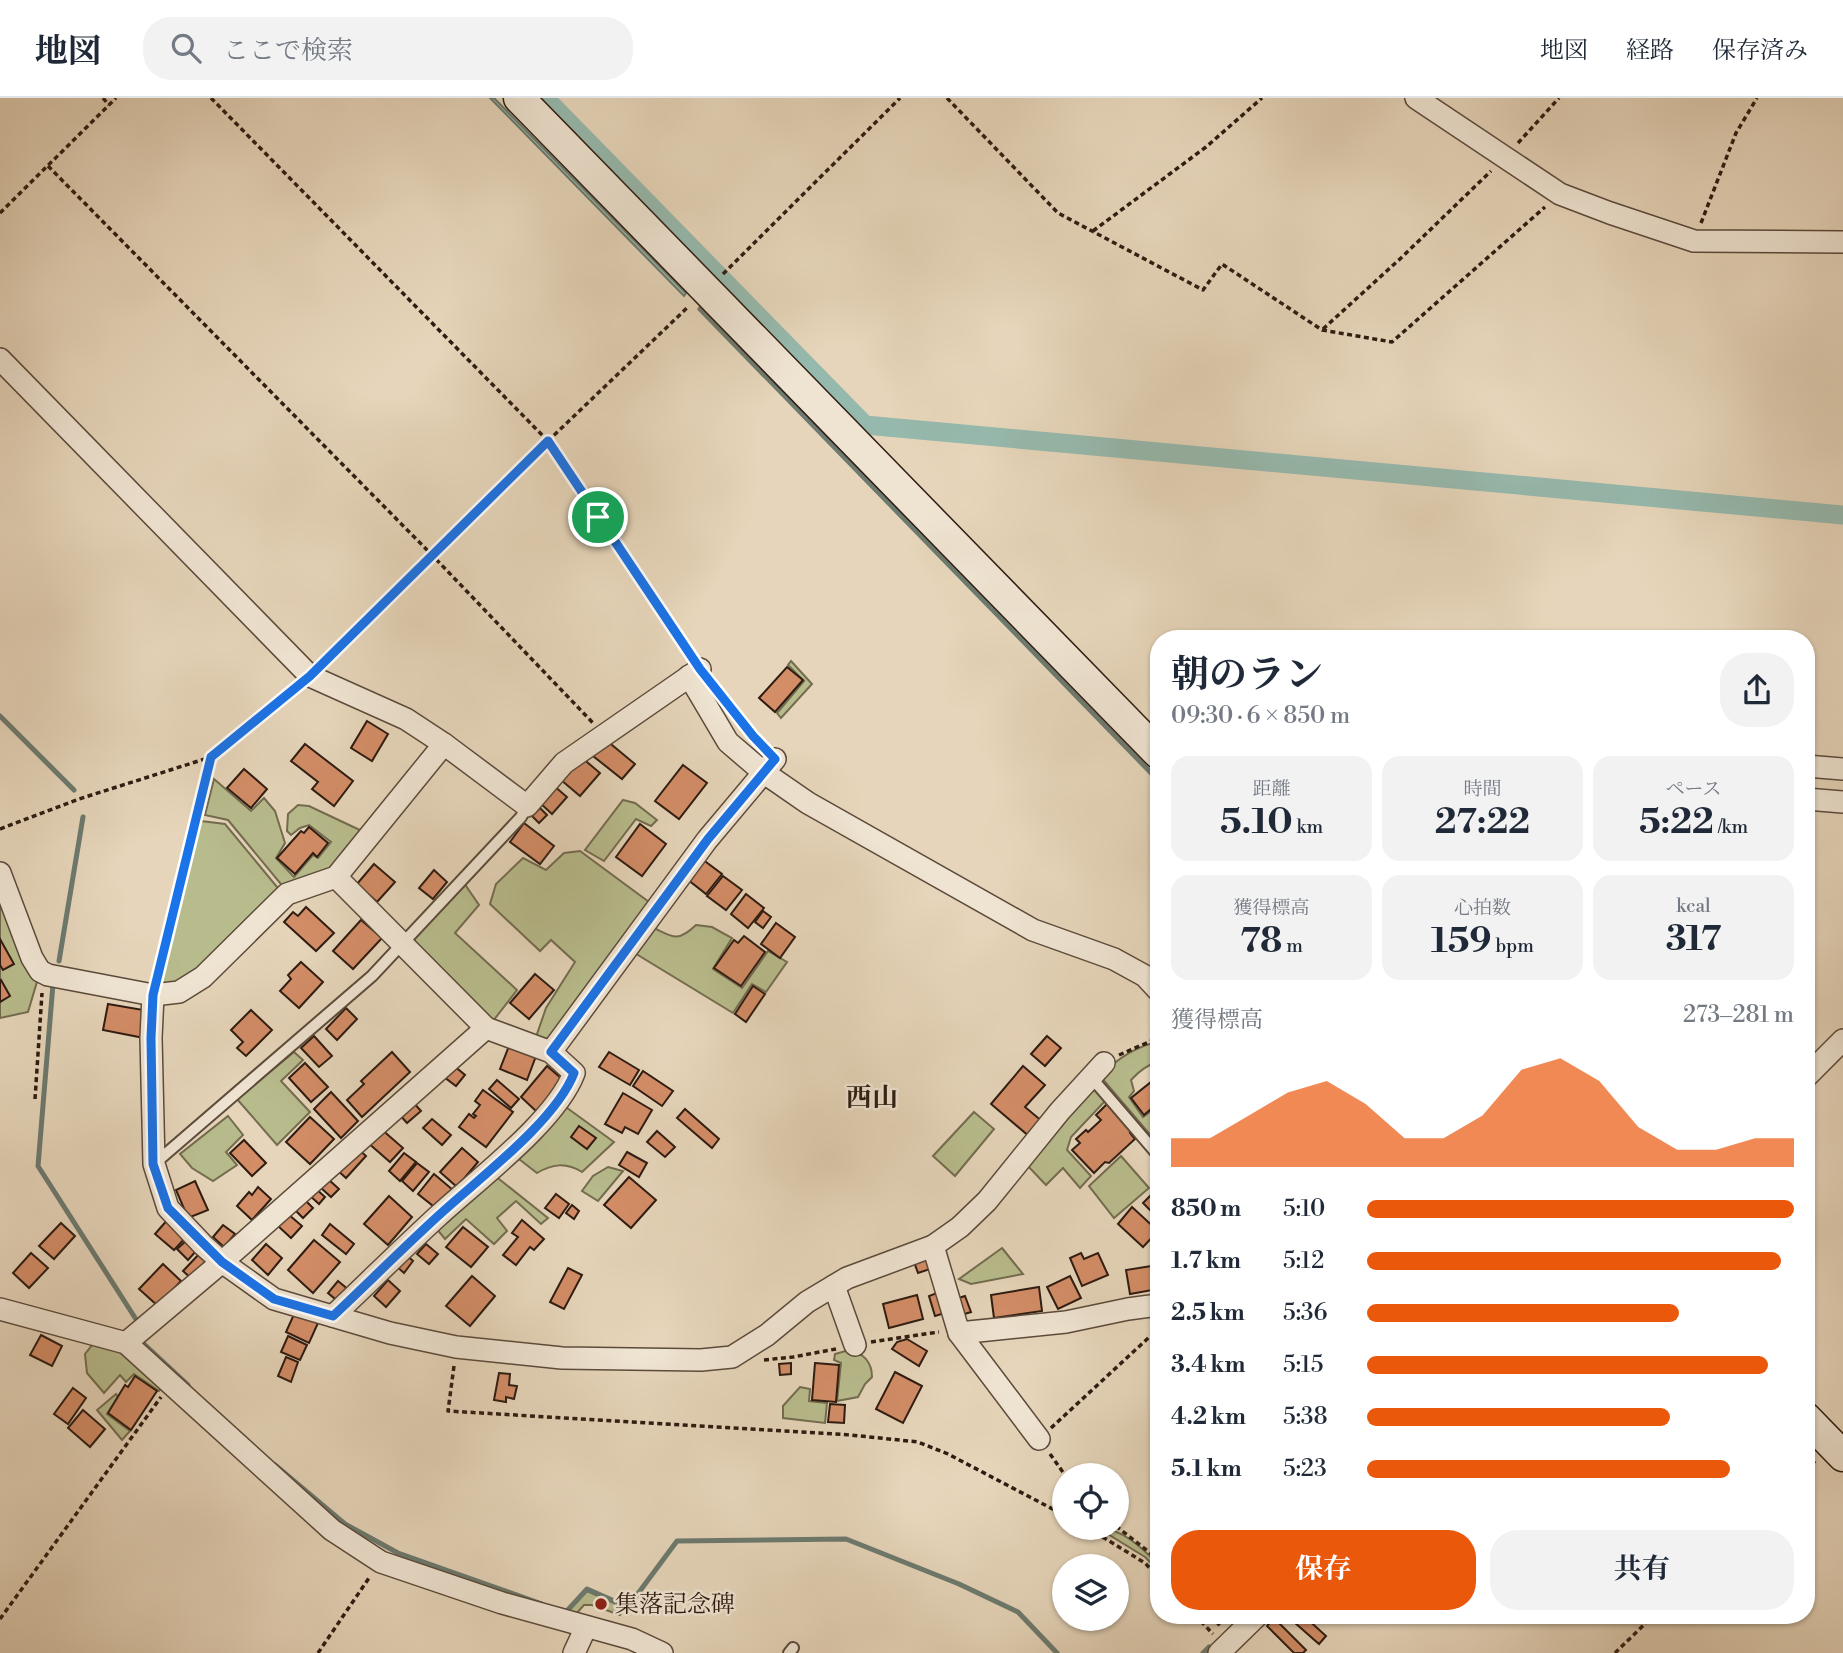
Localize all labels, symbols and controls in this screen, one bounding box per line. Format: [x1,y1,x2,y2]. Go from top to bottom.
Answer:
search box [143,17,633,80]
icon: search [167,29,205,67]
text: 地図 [35,32,101,73]
text: ここで検索 [223,35,353,67]
text: 地図 [1540,36,1588,66]
text: 経路 [1626,36,1674,66]
text: 保存済み [1712,36,1808,66]
pin [568,487,628,547]
icon: arrive [579,498,617,536]
text: 朝のラン [1171,652,1323,699]
button: share [1720,653,1794,727]
text: 09:30 · 6 × 850 m [1171,702,1350,730]
text: 距離 [1252,777,1291,801]
text: 時間 [1463,777,1502,801]
text: ペース [1665,777,1722,801]
text: 5.10 [1220,801,1293,844]
text: 27:22 [1435,801,1530,844]
text: 5:22 [1639,801,1714,844]
text: km [1293,815,1323,839]
text: /km [1714,815,1748,839]
text: kcal [1676,894,1711,918]
text: 獲得標高 [1233,896,1310,920]
text: 心拍数 [1454,896,1511,920]
text: 317 [1666,918,1721,961]
text: 78 [1240,920,1282,963]
text: 159 [1431,920,1492,963]
text: m [1282,934,1303,958]
text: bpm [1492,934,1534,958]
text: 273–281 m [1683,1001,1794,1029]
text: 獲得標高 [1171,1006,1263,1034]
district label: 西山 [846,1082,898,1114]
text: 850 m [1171,1195,1241,1223]
text: 5:10 [1283,1195,1325,1223]
text: 1.7 km [1171,1247,1241,1275]
text: 5:12 [1283,1247,1324,1275]
text: 2.5 km [1171,1299,1245,1327]
text: 5:36 [1283,1299,1328,1327]
text: 3.4 km [1171,1351,1245,1379]
text: 5:15 [1283,1351,1323,1379]
text: 4.2 km [1171,1403,1246,1431]
text: 5:38 [1283,1403,1328,1431]
text: 5.1 km [1171,1455,1242,1483]
text: 5:23 [1283,1455,1327,1483]
map controls [1052,1463,1129,1631]
button: locate [1052,1463,1129,1540]
button: 保存 [1171,1530,1476,1610]
button: 共有 [1490,1530,1794,1610]
button: layers [1052,1554,1129,1631]
place label: 集落記念碑 [615,1590,735,1620]
marker: 集落記念碑 [593,1596,609,1612]

